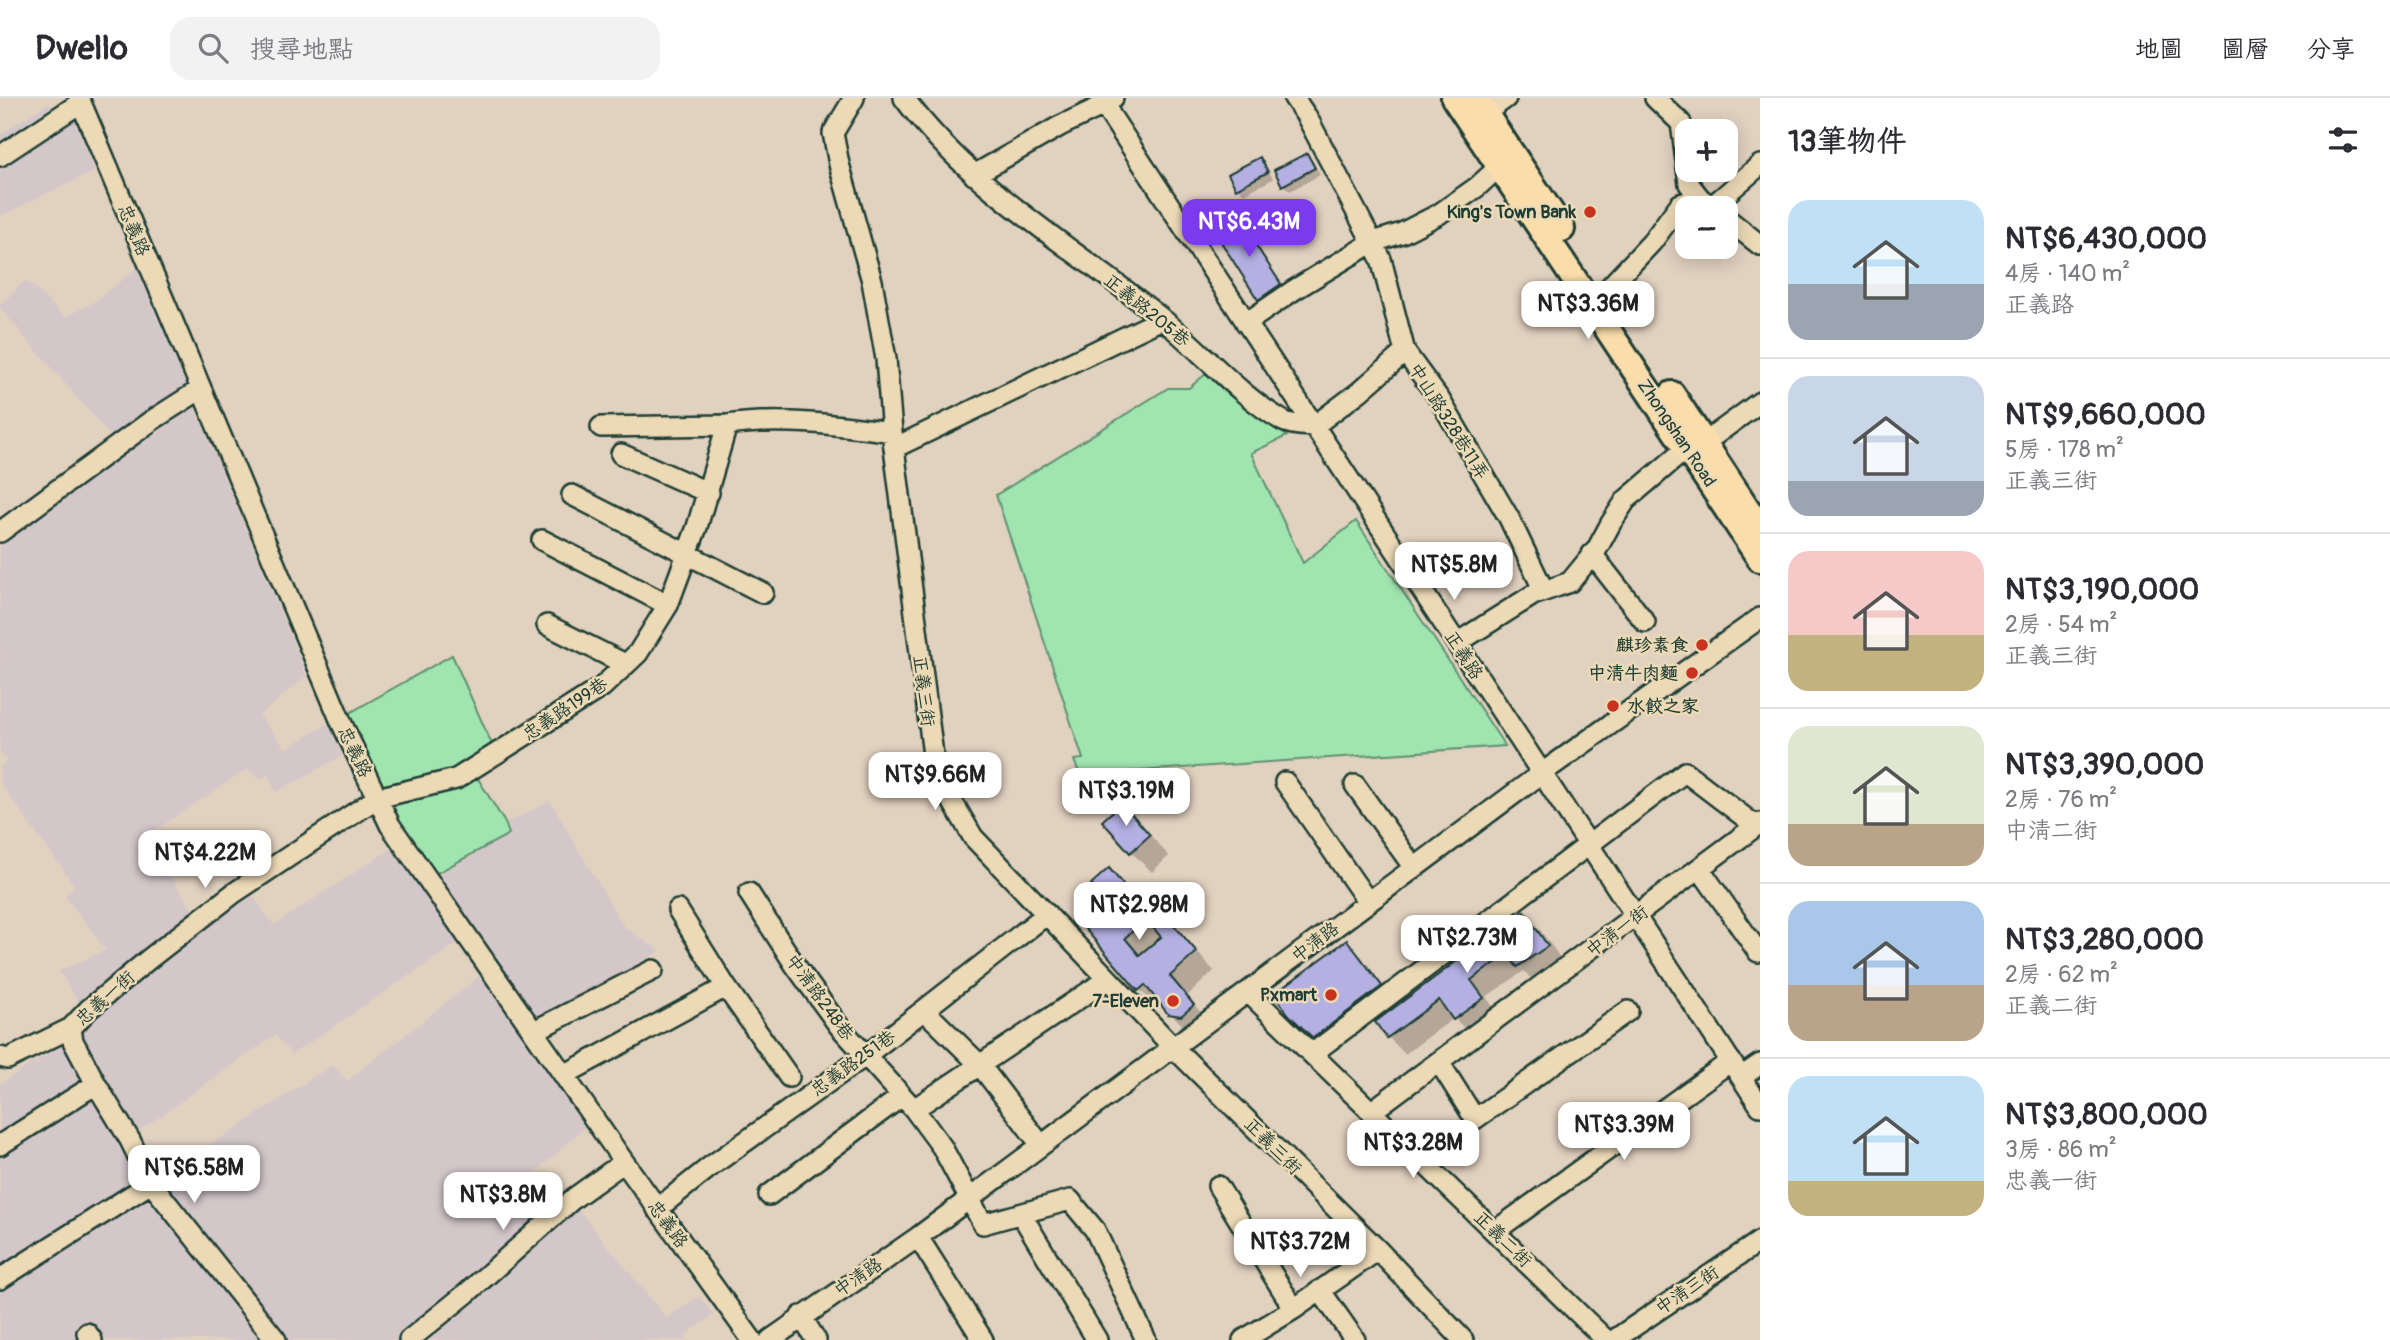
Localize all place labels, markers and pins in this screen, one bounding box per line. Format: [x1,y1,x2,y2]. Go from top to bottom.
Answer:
pin: NT$6.43M [1177,200,1321,259]
place label: King's Town Bank [1447,201,1576,224]
marker: King's Town Bank [1582,204,1598,220]
pin: NT$3.36M [1516,282,1660,341]
pin: NT$5.8M [1389,542,1519,602]
place label: 麒珍素食 [1616,634,1688,657]
marker: 麒珍素食 [1694,637,1710,653]
place label: 中清牛肉麵 [1588,662,1678,685]
marker: 中清牛肉麵 [1684,665,1700,681]
place label: 水餃之家 [1627,695,1699,718]
marker: 水餃之家 [1605,698,1621,714]
pin: NT$9.66M [863,752,1007,812]
pin: NT$3.19M [1054,768,1198,828]
pin: NT$4.22M [133,830,277,890]
pin: NT$2.98M [1067,882,1211,942]
pin: NT$2.73M [1395,916,1539,975]
place label: Pxmart [1260,984,1318,1007]
marker: Pxmart [1323,987,1339,1003]
place label: 7-Eleven [1092,990,1159,1013]
marker: 7-Eleven [1165,993,1181,1009]
pin: NT$3.39M [1552,1102,1696,1162]
pin: NT$3.28M [1341,1121,1485,1180]
pin: NT$6.58M [122,1146,266,1205]
pin: NT$3.8M [438,1172,568,1232]
pin: NT$3.72M [1228,1220,1372,1279]

